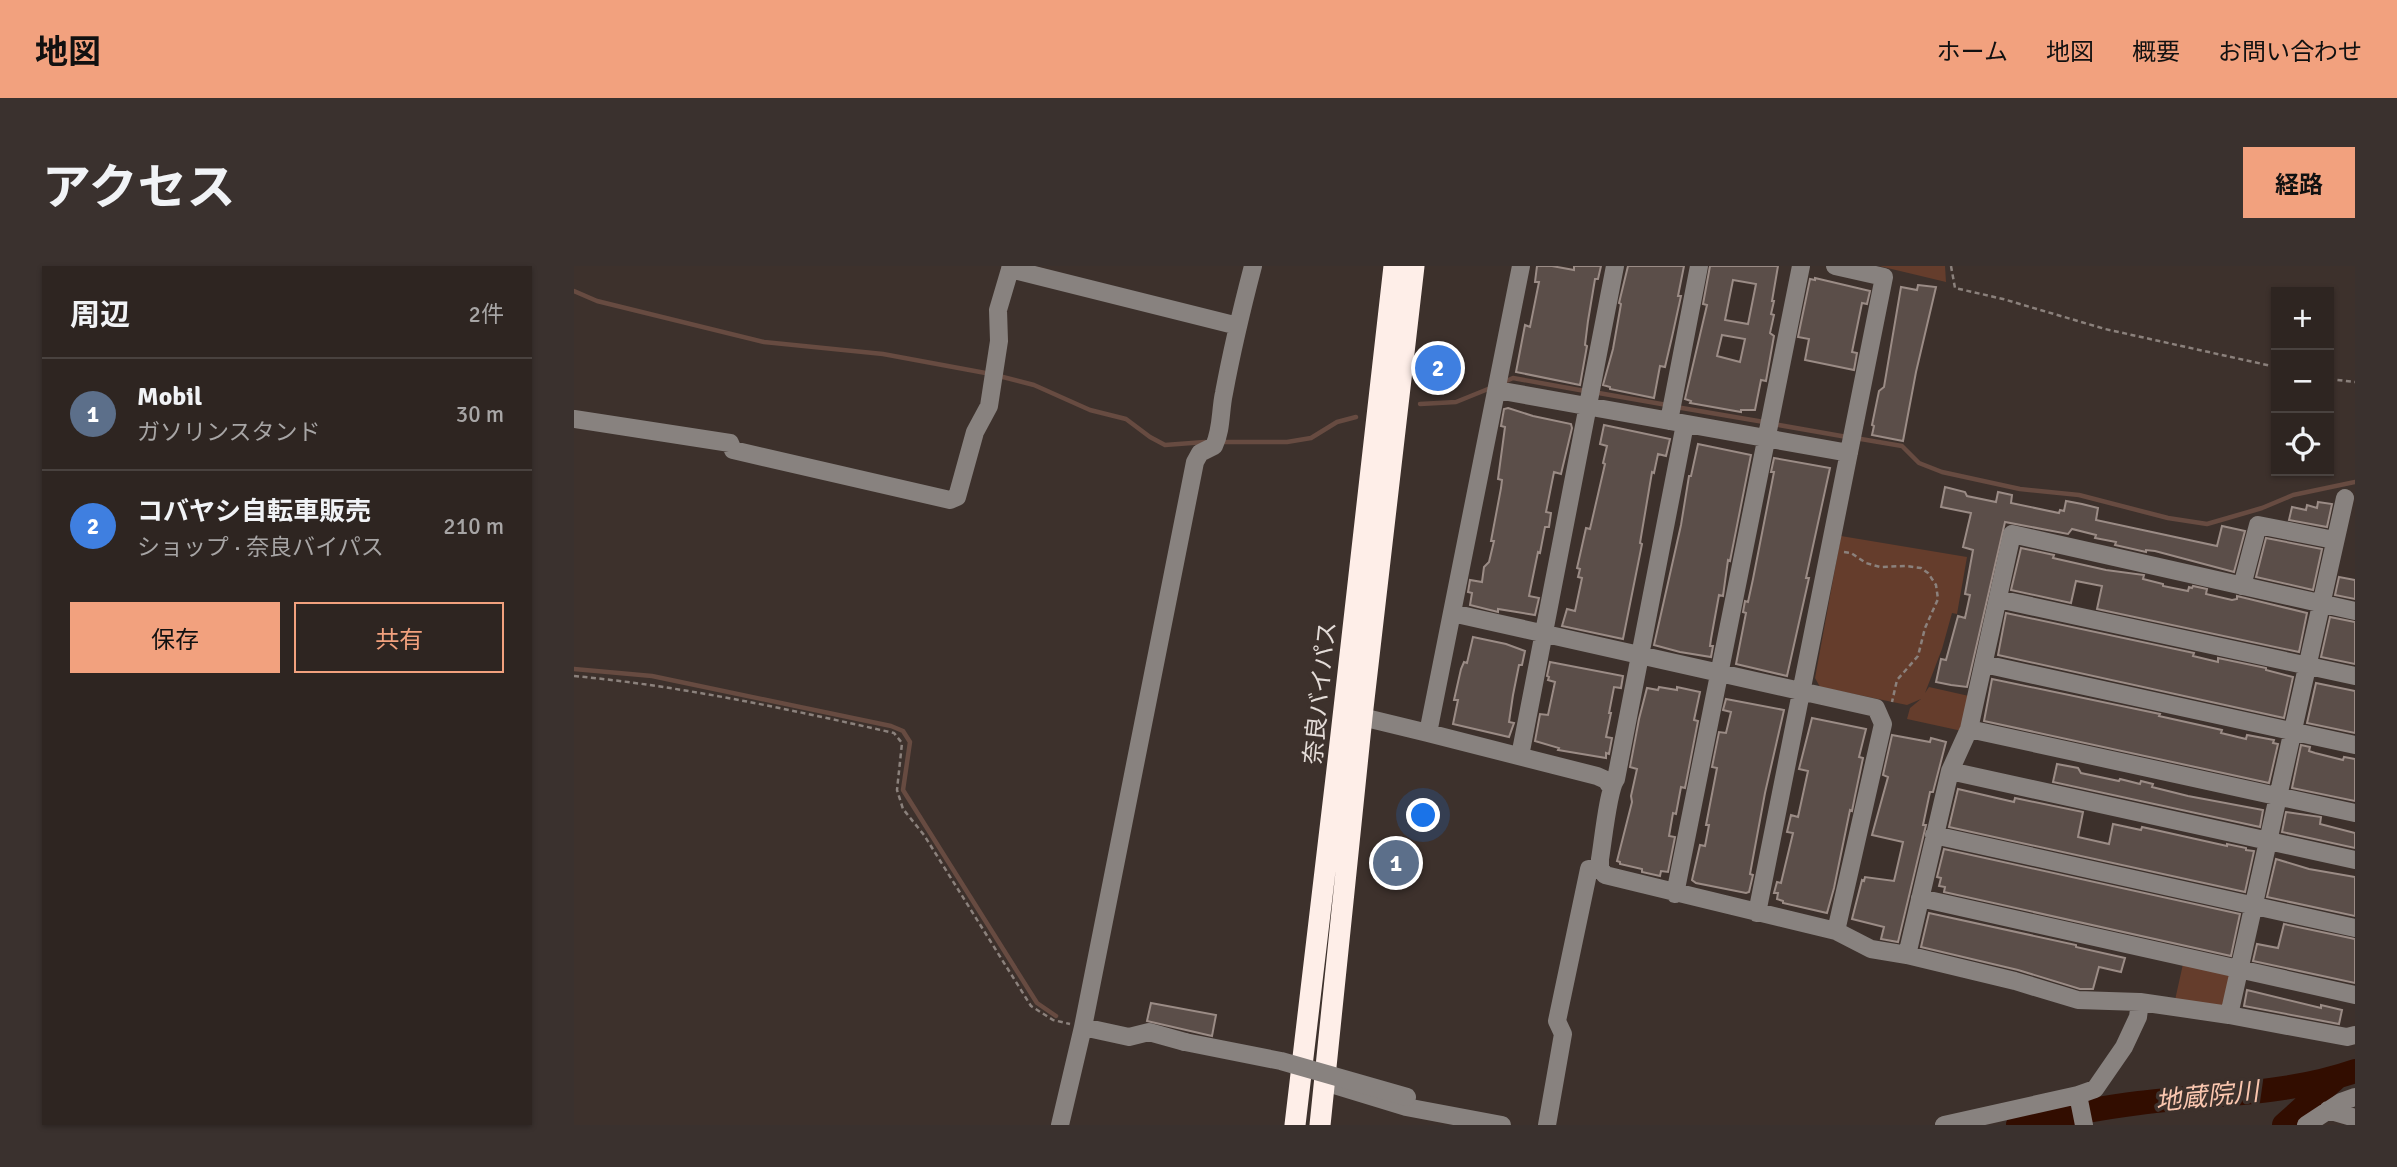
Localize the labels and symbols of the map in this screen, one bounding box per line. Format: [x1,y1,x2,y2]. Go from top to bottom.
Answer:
pin: 2 [1415,342,1461,394]
street label: 奈良バイパス [1298,620,1342,766]
your location [1406,798,1440,832]
pin: 1 [1373,837,1419,889]
water label: 地蔵院川 [2154,1075,2263,1118]

